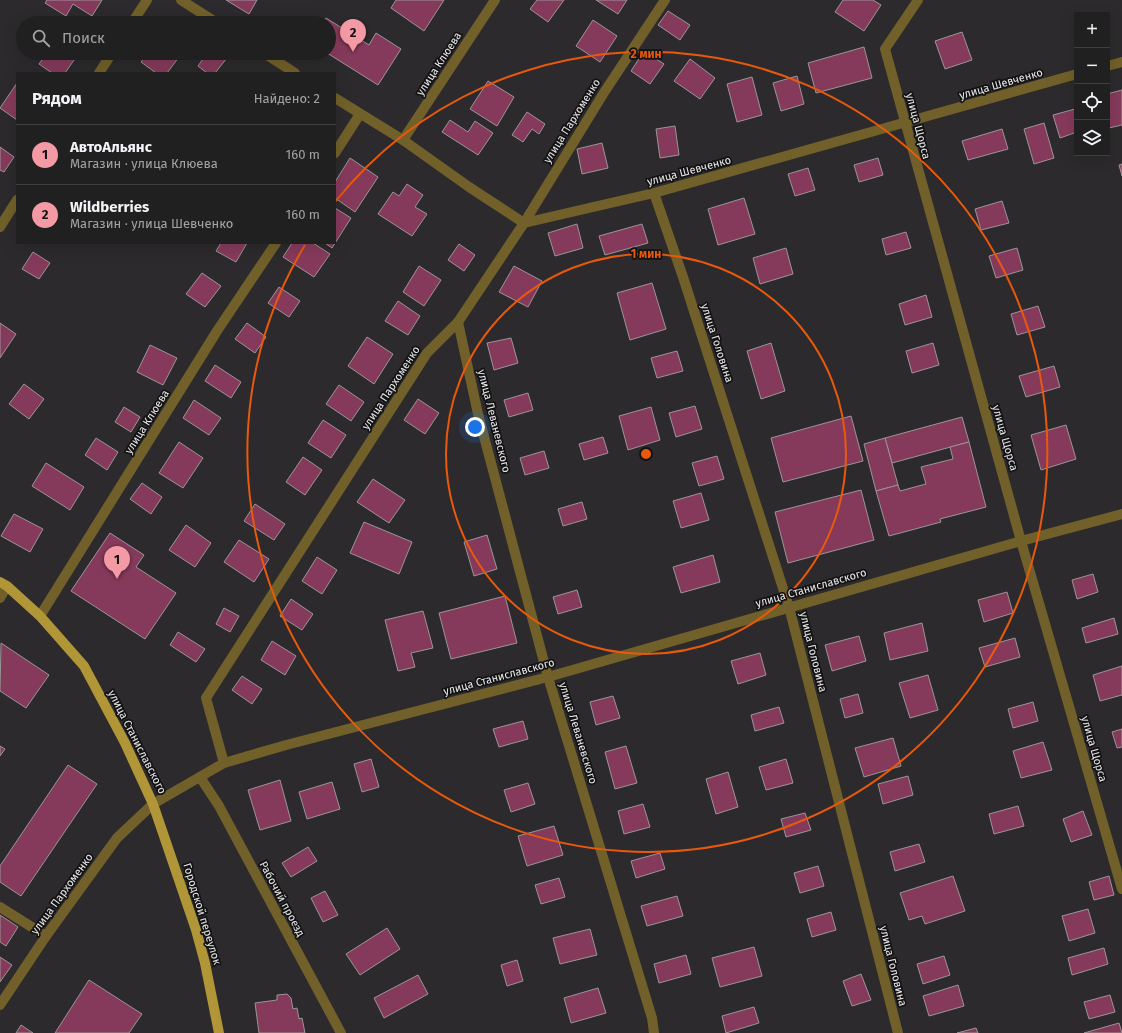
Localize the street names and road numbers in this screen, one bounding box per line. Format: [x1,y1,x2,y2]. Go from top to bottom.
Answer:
street label: улица Клюева [414,30,464,98]
street label: улица Шевченко [958,66,1044,102]
street label: улица Пархоменко [541,76,603,166]
street label: улица Щорса [903,92,933,160]
street label: улица Шевченко [646,154,732,188]
street label: улица Головина [698,302,736,384]
street label: улица Пархоменко [359,344,423,432]
street label: улица Леваневского [475,368,513,474]
street label: улица Клюева [122,388,172,456]
street label: улица Щорса [989,404,1021,472]
street label: улица Станиславского [754,566,868,610]
street label: улица Головина [797,610,829,694]
street label: улица Станиславского [442,656,556,698]
street label: улица Леваневского [556,681,600,785]
street label: улица Станиславского [105,688,169,796]
street label: улица Щорса [1078,715,1110,783]
street label: улица Пархоменко [28,851,96,937]
street label: Рабочий проезд [257,859,307,939]
street label: Городской переулок [180,862,224,967]
street label: улица Головина [877,924,909,1008]

